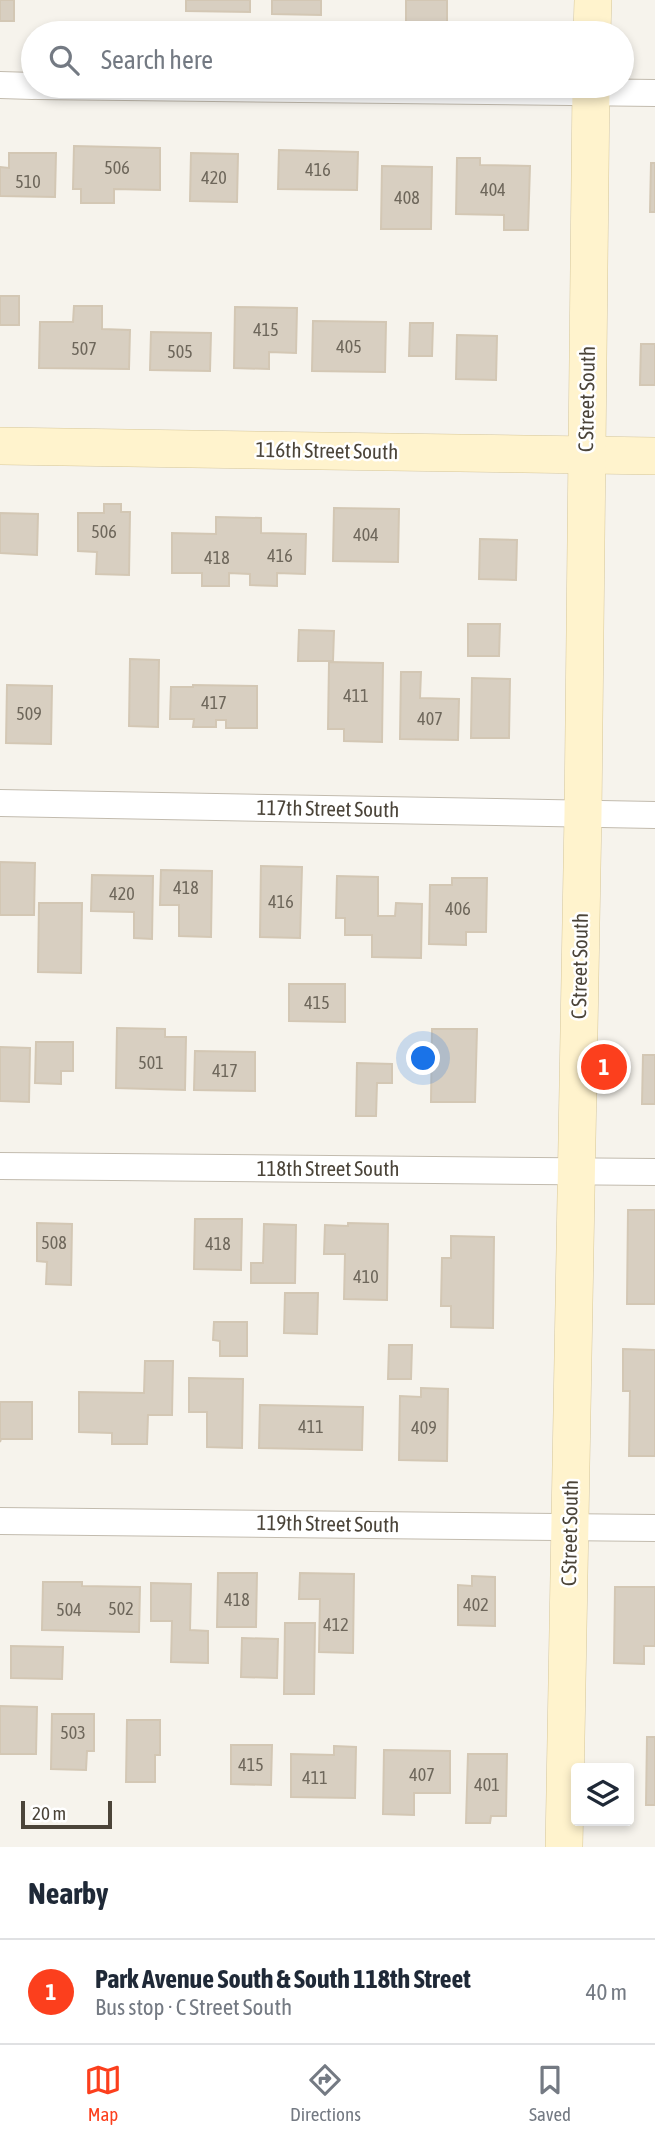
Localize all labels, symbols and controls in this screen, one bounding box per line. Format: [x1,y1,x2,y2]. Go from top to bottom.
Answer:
search box [21,21,634,98]
icon: search [45,41,83,79]
text: Search here [101,45,213,75]
house number: 506 [104,157,130,178]
house number: 416 [305,159,331,180]
house number: 420 [201,167,227,188]
house number: 510 [15,171,41,192]
house number: 404 [480,179,506,200]
house number: 408 [394,187,420,208]
house number: 415 [253,319,279,340]
house number: 405 [336,336,362,357]
house number: 507 [71,338,97,359]
house number: 505 [167,341,193,362]
street label: C Street South [573,346,599,452]
street label: 116th Street South [255,437,399,463]
house number: 506 [91,521,117,542]
house number: 404 [353,524,379,545]
house number: 416 [267,545,293,566]
house number: 418 [204,547,230,568]
house number: 411 [343,685,369,706]
house number: 417 [201,692,227,713]
house number: 509 [16,703,42,724]
house number: 407 [417,708,443,729]
street label: 117th Street South [256,795,400,821]
house number: 418 [173,877,199,898]
house number: 420 [109,883,135,904]
house number: 416 [268,891,294,912]
house number: 406 [445,898,471,919]
street label: C Street South [566,913,592,1019]
house number: 415 [304,992,330,1013]
your location [406,1041,440,1075]
pin: 1 [581,1041,627,1093]
house number: 501 [138,1052,164,1073]
house number: 417 [212,1060,238,1081]
street label: 118th Street South [257,1156,399,1180]
house number: 508 [41,1232,67,1253]
house number: 418 [205,1233,231,1254]
house number: 410 [353,1266,379,1287]
house number: 411 [298,1416,324,1437]
house number: 409 [411,1417,437,1438]
street label: C Street South [556,1480,582,1586]
street label: 119th Street South [256,1510,400,1536]
house number: 418 [224,1589,250,1610]
house number: 402 [463,1594,489,1615]
house number: 502 [108,1598,134,1619]
house number: 504 [56,1599,82,1620]
house number: 412 [323,1614,349,1635]
house number: 503 [60,1722,86,1743]
house number: 415 [238,1754,264,1775]
map controls [571,1763,634,1826]
button: layers [571,1763,634,1826]
house number: 407 [409,1764,435,1785]
house number: 411 [302,1767,328,1788]
house number: 401 [474,1774,500,1795]
scale bar [21,1798,112,1830]
text: 20 m [32,1802,66,1824]
text: Nearby [28,1876,108,1910]
text: Park Avenue South & South 118th Street [95,1964,471,1994]
text: 1 [46,1979,56,2005]
text: 40 m [586,1979,627,2005]
text: Bus stop · C Street South [95,1994,292,2020]
tab: Map [84,2061,122,2125]
tab: Directions [290,2061,361,2125]
tab: Saved [529,2061,571,2125]

